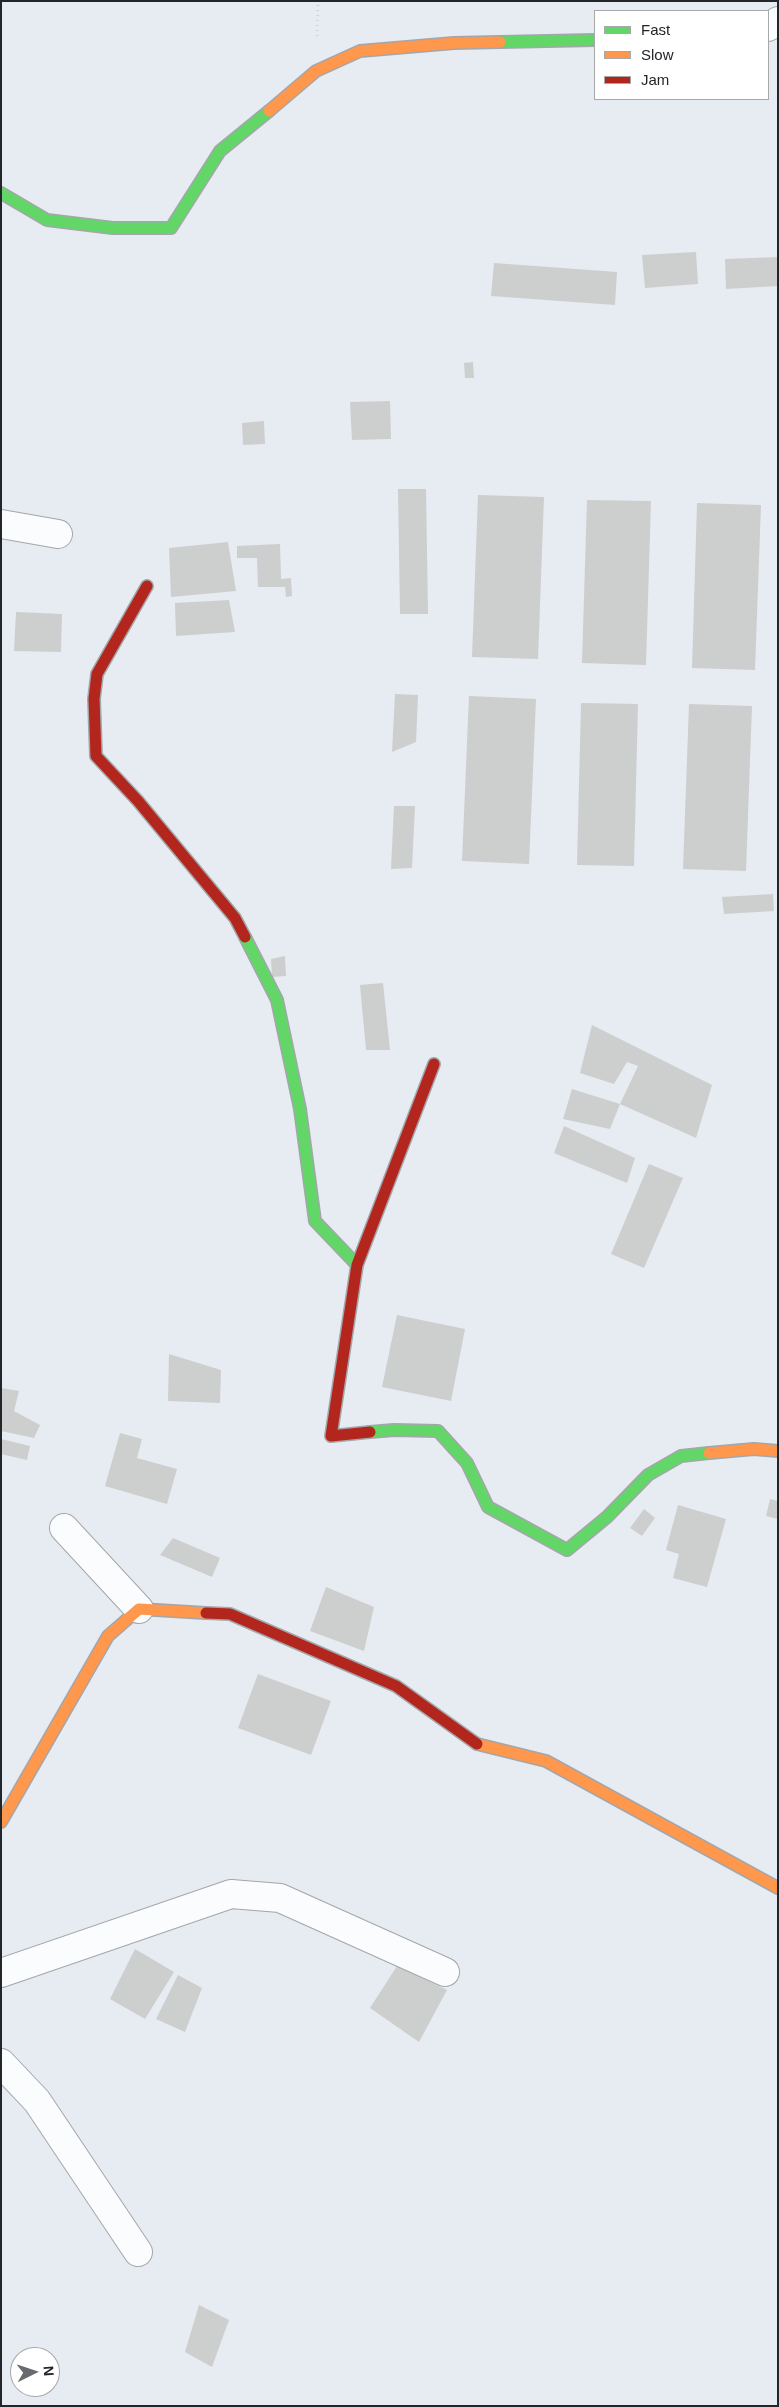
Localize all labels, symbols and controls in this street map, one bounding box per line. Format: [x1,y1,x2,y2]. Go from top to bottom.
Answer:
legend [594,10,769,100]
text: Fast [641,21,670,38]
text: Slow [641,46,674,63]
text: Jam [641,71,669,88]
north arrow [10,2347,60,2397]
text: N [41,2365,57,2377]

